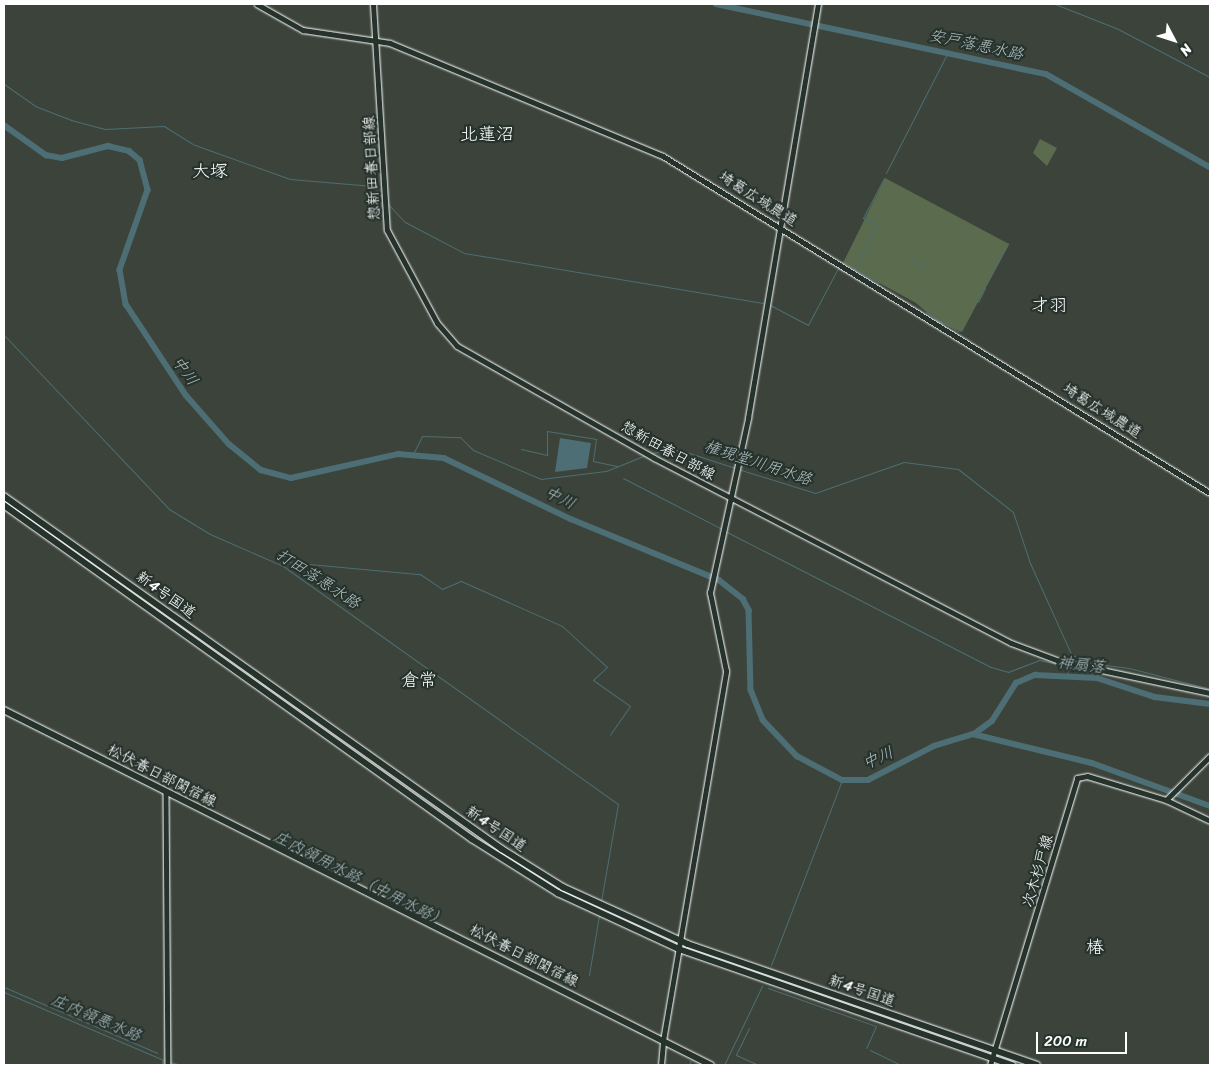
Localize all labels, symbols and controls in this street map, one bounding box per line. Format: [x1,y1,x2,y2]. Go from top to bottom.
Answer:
north arrow [1149,15,1199,65]
water label: 安戸落悪水路 [927,26,1025,64]
text: N [1173,38,1199,62]
street label: 惣新田春日部線 [360,115,384,221]
district label: 北蓮沼 [460,123,514,145]
district label: 大塚 [192,160,228,182]
street label: 埼葛広域農道 [715,168,801,230]
district label: 才羽 [1031,294,1067,316]
water label: 中川 [168,352,202,390]
street label: 埼葛広域農道 [1059,380,1145,442]
street label: 惣新田春日部線 [618,418,718,484]
water label: 権現堂川用水路 [702,437,814,489]
water label: 中川 [541,482,579,514]
water label: 打田落悪水路 [273,545,363,613]
street label: 新4号国道 [133,567,199,623]
water label: 神扇落 [1056,653,1106,677]
district label: 倉常 [401,669,437,691]
street label: 松伏春日部関宿線 [104,741,220,811]
water label: 中川 [859,743,897,773]
street label: 新4号国道 [462,802,530,856]
water label: 庄内領用水路（中用水路） [270,827,450,931]
street label: 次木杉戸線 [1019,832,1057,910]
street label: 松伏春日部関宿線 [466,921,582,991]
district label: 椿 [1086,936,1104,958]
street label: 新4号国道 [826,971,898,1011]
water label: 庄内領悪水路 [48,990,144,1046]
scale bar [1039,1022,1130,1054]
text: 200 m [1044,1028,1087,1054]

